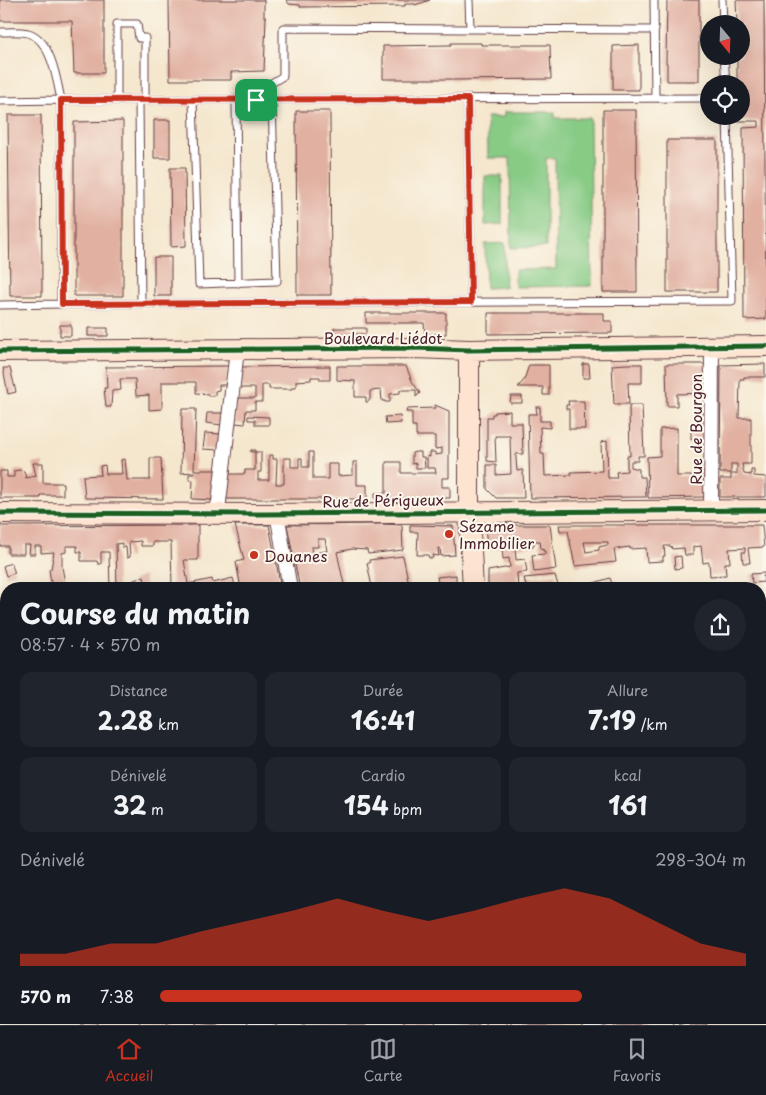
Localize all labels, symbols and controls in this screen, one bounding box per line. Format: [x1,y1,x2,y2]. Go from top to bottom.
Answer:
north arrow [700,15,750,65]
map controls [700,15,750,125]
button: locate [700,75,750,125]
pin [235,79,277,121]
icon: arrive [242,86,270,114]
street label: Boulevard Liédot [324,326,442,349]
street label: Rue de Bourgon [684,373,707,485]
street label: Rue de Périgueux [322,487,444,513]
place label: Sézame Immobilier [459,514,534,554]
marker: Sézame Immobilier [443,528,455,540]
place label: Douanes [264,544,327,567]
marker: Douanes [248,549,260,561]
text: Course du matin [20,591,250,634]
button: share [694,599,746,651]
text: 08:57 · 4 × 570 m [20,632,160,656]
text: Distance [109,680,168,701]
text: Durée [363,680,403,701]
text: Allure [607,680,648,701]
text: 2.28 [98,701,154,739]
text: 16:41 [351,701,415,739]
text: 7:19 [588,701,636,739]
text: km [154,714,179,735]
text: /km [636,714,667,735]
text: Dénivelé [110,765,167,786]
text: Cardio [361,765,405,786]
text: kcal [614,765,642,786]
text: 32 [113,786,146,824]
text: 154 [344,786,389,824]
text: 161 [608,786,647,824]
text: m [146,799,164,820]
text: bpm [389,799,422,820]
text: Dénivelé [20,847,85,871]
text: 298–304 m [655,847,746,871]
text: 570 m [20,984,71,1008]
text: 7:38 [100,984,134,1008]
tab: Accueil [105,1035,153,1086]
tab: Carte [364,1035,402,1086]
tab: Favoris [613,1035,661,1086]

